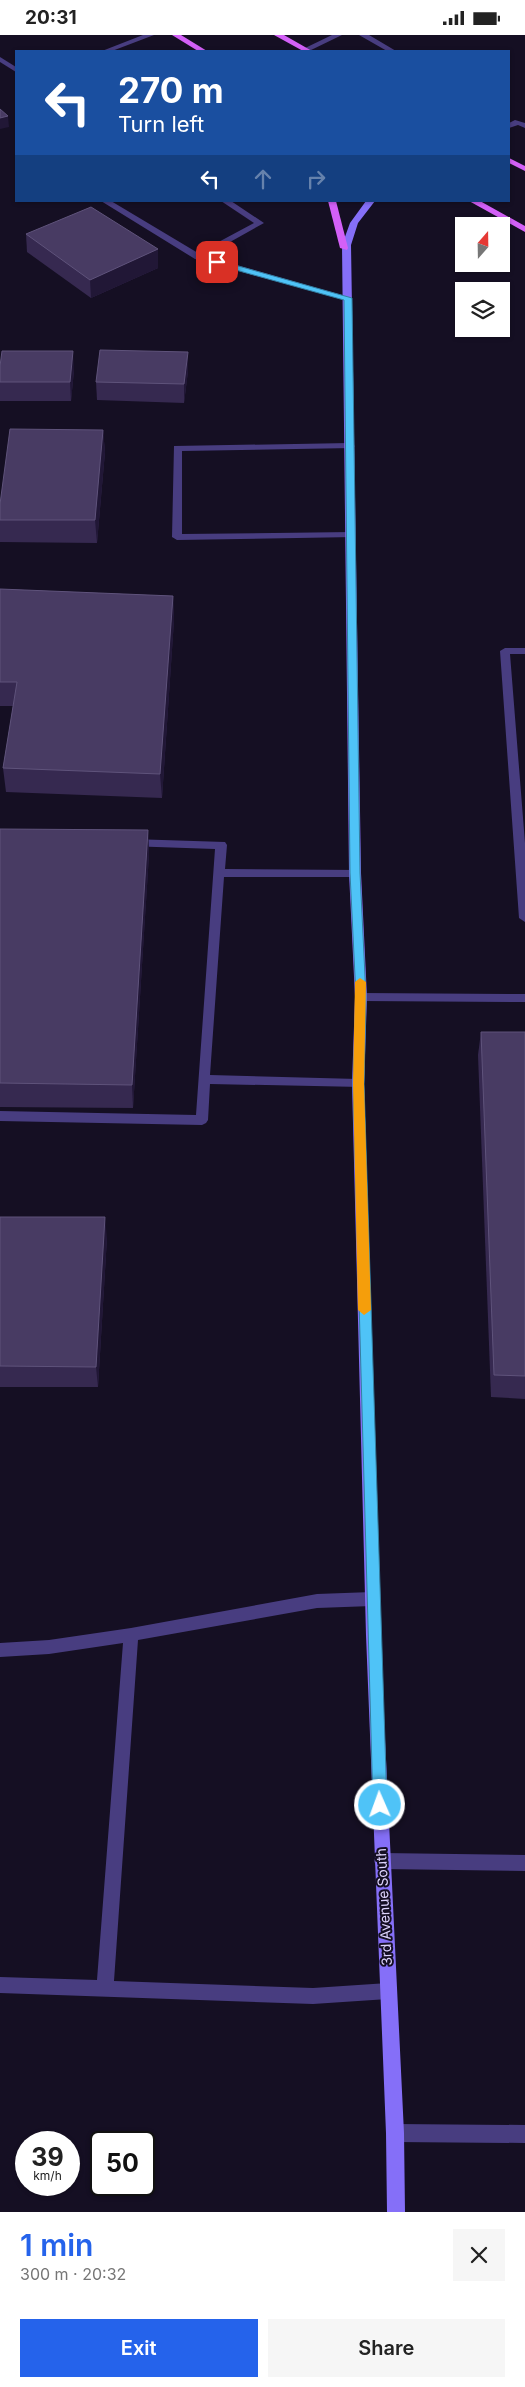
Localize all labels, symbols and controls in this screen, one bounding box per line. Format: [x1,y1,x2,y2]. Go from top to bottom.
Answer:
text: 20:31 [25,6,77,29]
text: 270 m [118,69,224,111]
icon: left [35,70,100,135]
text: Turn left [118,111,204,137]
icon: left [196,165,224,193]
icon: ahead [249,165,277,193]
icon: right [302,165,330,193]
north arrow [455,217,510,273]
map controls [455,217,510,337]
pin [196,241,238,283]
icon: arrive [203,248,231,276]
button: layers [455,282,510,337]
position arrow [353,1778,405,1830]
street label: 3rd Avenue South [372,1848,395,1966]
speed limit sign: 50 [90,2131,155,2196]
text: 39 [31,2142,64,2172]
text: km/h [33,2168,62,2183]
text: 1 min [20,2227,93,2263]
button: close [453,2229,505,2281]
text: 300 m · 20:32 [20,2264,126,2284]
button: Exit [20,2319,258,2377]
button: Share [268,2319,505,2377]

